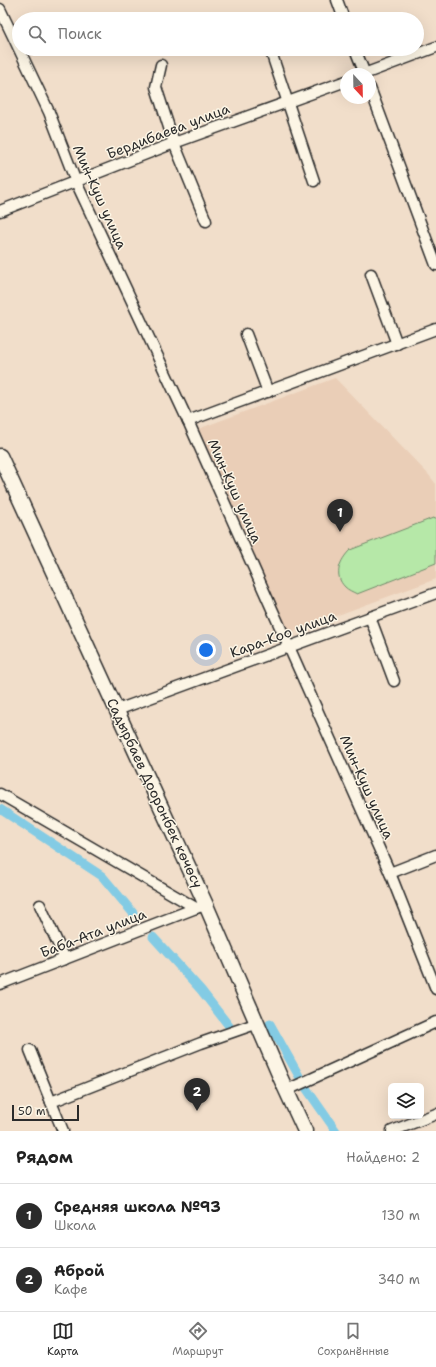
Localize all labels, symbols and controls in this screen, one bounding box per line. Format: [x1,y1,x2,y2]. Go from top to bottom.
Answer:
search box [12,12,424,56]
icon: search [26,23,48,45]
text: Поиск [58,24,102,44]
north arrow [340,68,376,104]
street label: Бердибаева улица [104,99,232,163]
street label: Мин-Куш улица [69,142,131,252]
street label: Мин-Куш улица [204,436,266,546]
pin: 1 [327,499,353,532]
street label: Кара-Коо улица [227,606,339,662]
your location [196,640,216,660]
street label: Садырбаев Дооронбек көчөсү [103,695,207,891]
street label: Мин-Куш улица [336,732,398,842]
street label: Баба-Ата улица [37,904,149,962]
pin: 2 [184,1078,210,1111]
map controls [388,1083,424,1119]
button: layers [388,1083,424,1119]
scale bar [12,1103,79,1122]
text: 50 m [18,1104,46,1119]
text: Рядом [16,1146,73,1168]
text: Найдено: 2 [346,1149,420,1166]
text: Средняя школа №93 [54,1197,221,1217]
text: 1 [26,1207,32,1224]
text: 130 m [382,1207,420,1224]
text: Школа [54,1217,96,1234]
text: Аброй [54,1261,104,1281]
text: 2 [24,1271,34,1288]
text: 340 m [378,1271,420,1288]
text: Кафе [54,1281,88,1298]
tab: Карта [47,1320,78,1359]
tab: Маршрут [172,1320,223,1359]
tab: Сохранённые [317,1320,389,1359]

